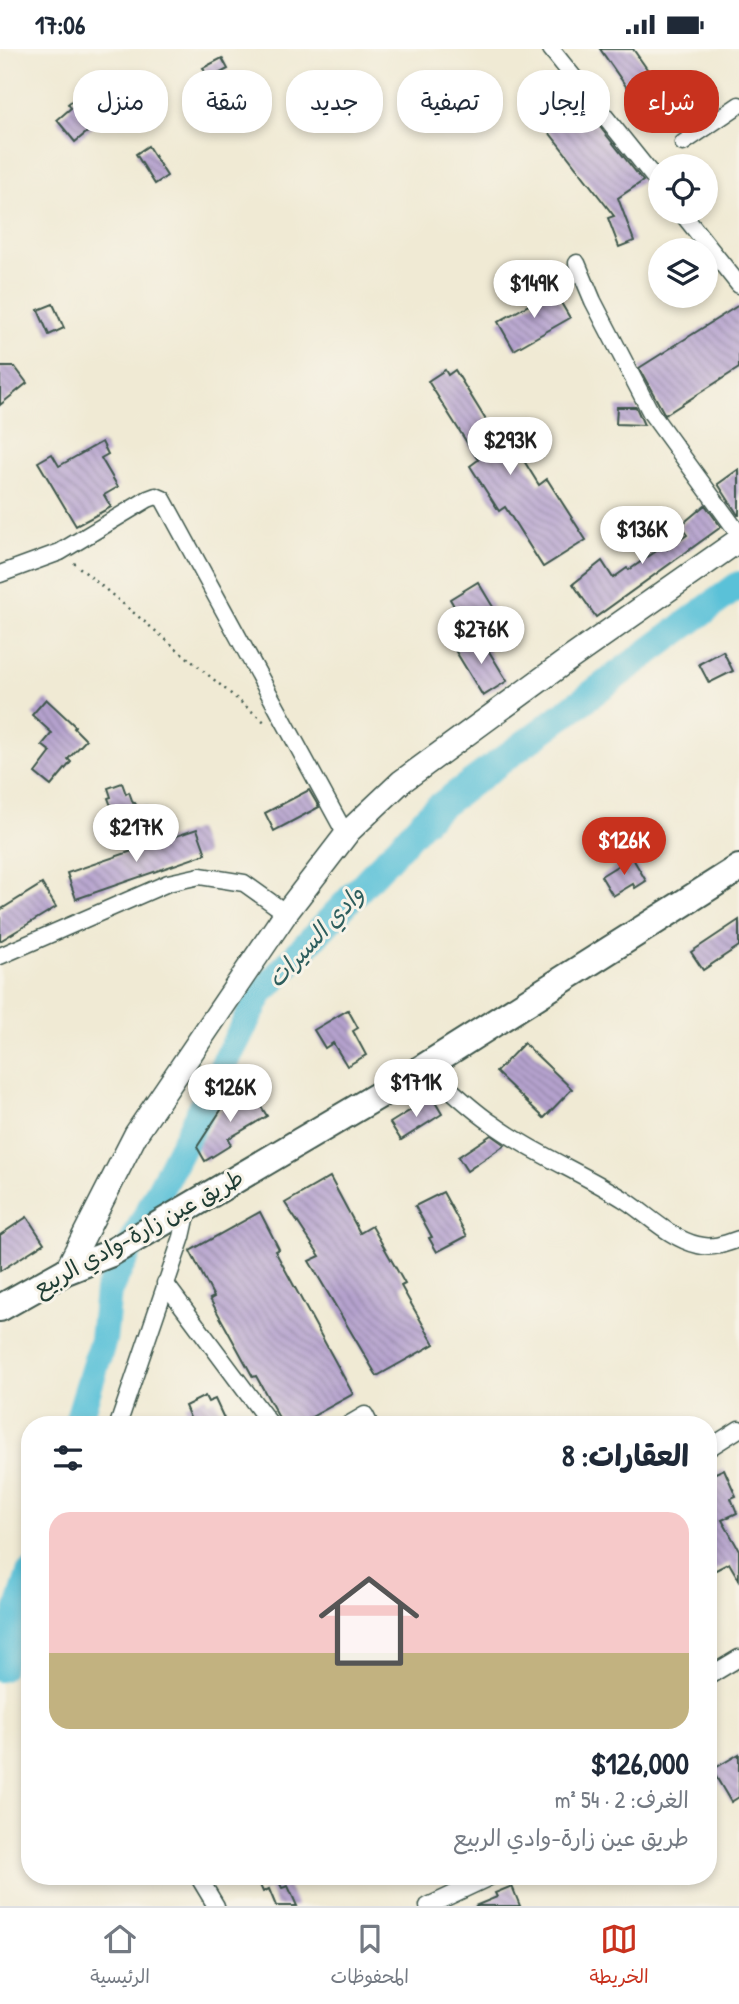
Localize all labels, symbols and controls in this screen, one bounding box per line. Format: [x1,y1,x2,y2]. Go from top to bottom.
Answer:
text: 17:06 [35,7,85,42]
chip: منزل [73,70,168,133]
chip: شقة [182,70,272,133]
chip: جديد [286,70,383,133]
chip: تصفية [397,70,503,133]
chip: إيجار [517,70,610,133]
chip: شراء [624,70,719,133]
map controls [648,154,718,308]
button: locate [648,154,718,224]
button: layers [648,238,718,308]
pin: $149K [485,261,583,320]
text: $149K [509,267,559,298]
pin: $293K [461,417,559,477]
text: $293K [483,424,537,455]
pin: $136K [593,507,691,566]
text: $136K [616,513,668,544]
pin: $276K [432,607,530,666]
text: $276K [453,613,509,644]
pin: $217K [87,805,185,864]
text: $217K [109,811,163,842]
pin: $126K [575,817,673,877]
text: $126K [598,824,650,855]
water label: وادي السيرات [260,878,372,995]
pin: $171K [367,1059,465,1119]
pin: $126K [181,1065,279,1124]
text: $171K [390,1066,442,1097]
text: $126K [204,1071,256,1102]
street label: طريق عين زارة-وادي الربيع [27,1161,250,1305]
text: العقارات: 8 [562,1435,689,1475]
icon: filters [49,1439,87,1477]
icon: home [306,1558,432,1684]
text: $126,000 [591,1743,689,1783]
text: الغرف: 2 · 54 m² [555,1784,689,1815]
text: طريق عين زارة-وادي الربيع [453,1822,689,1853]
tab: الرئيسية [90,1920,150,1993]
tab: المحفوظات [331,1920,409,1993]
tab: الخريطة [589,1920,649,1993]

